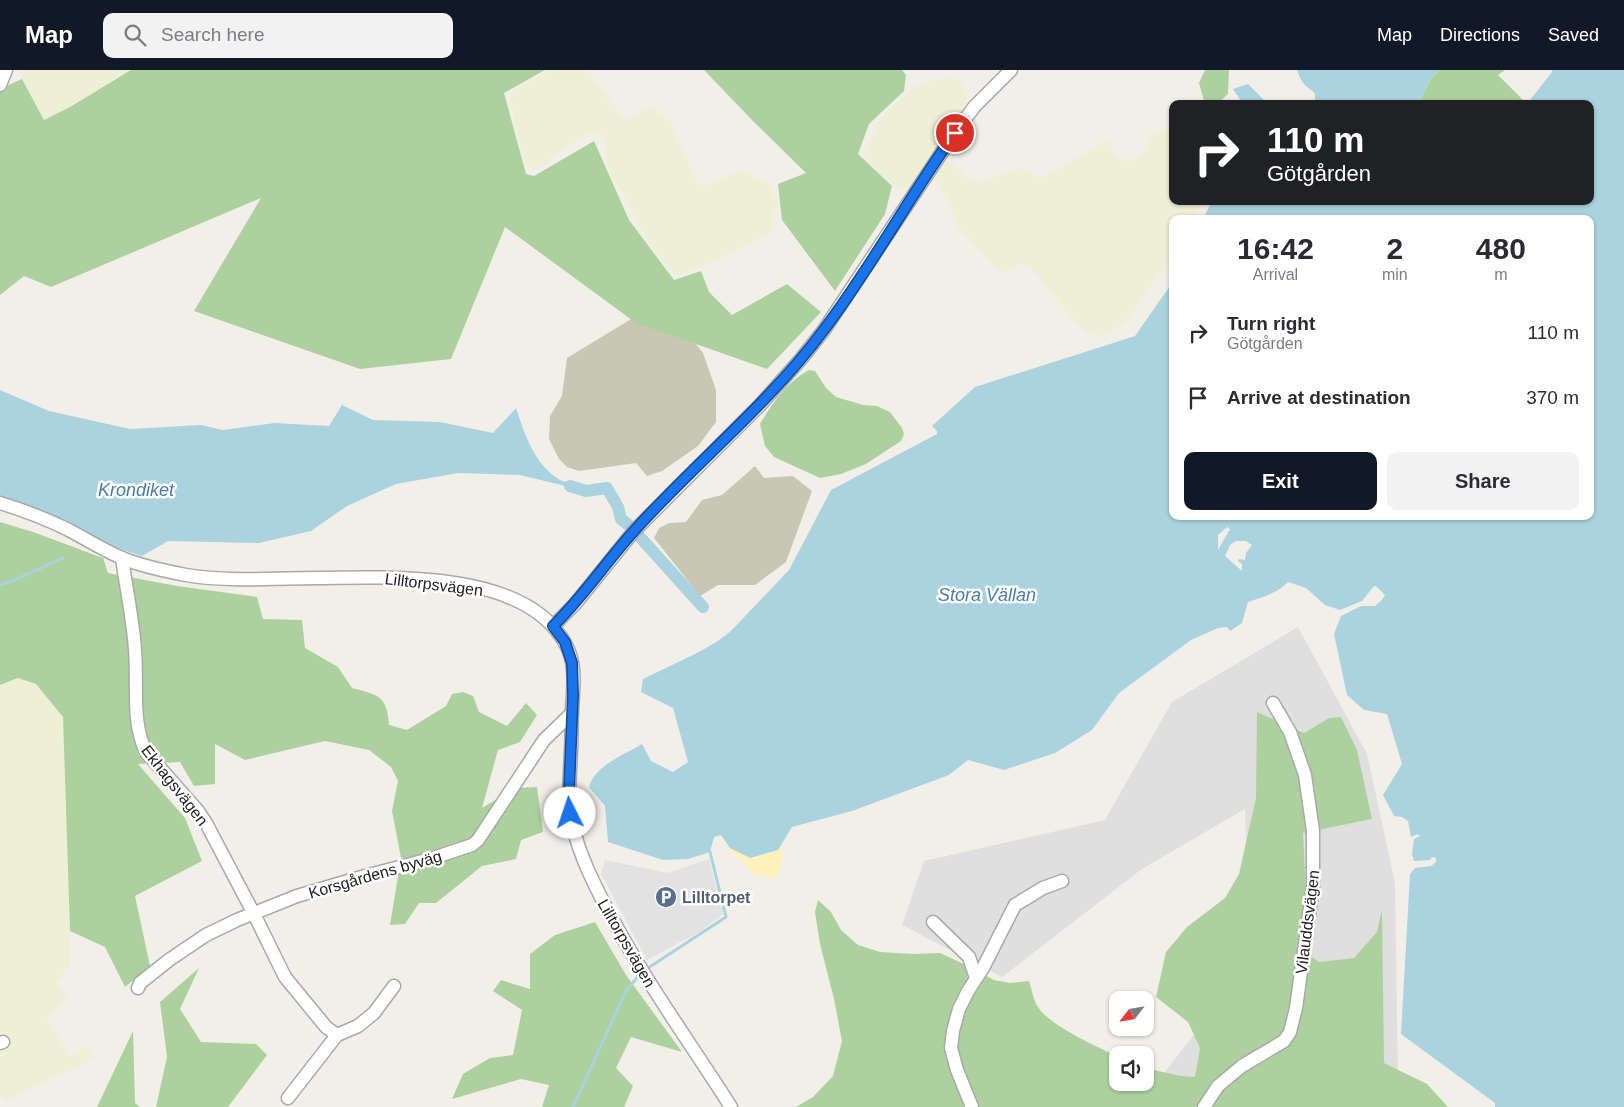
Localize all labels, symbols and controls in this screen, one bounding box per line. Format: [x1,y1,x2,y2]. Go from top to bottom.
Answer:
search box [103,13,453,58]
text: Map [25,21,73,48]
icon: search [121,21,149,49]
text: Search here [161,24,265,45]
text: Map [1377,25,1412,45]
text: Directions [1440,25,1520,45]
text: Saved [1548,25,1599,45]
pin [934,112,976,154]
icon: arrive [941,119,969,147]
icon: right [1184,120,1249,185]
text: 110 m [1267,120,1364,159]
text: Götgården [1267,161,1371,186]
text: 16:42 [1237,232,1314,265]
text: 2 [1386,232,1403,265]
text: 480 [1476,232,1526,265]
text: Arrival [1253,266,1298,283]
text: min [1382,266,1408,283]
text: m [1494,266,1507,283]
text: Turn right [1227,313,1315,334]
icon: right [1184,319,1212,347]
text: 110 m [1528,322,1579,343]
text: Götgården [1227,335,1303,352]
icon: arrive [1184,384,1212,412]
text: Arrive at destination [1227,387,1411,408]
text: 370 m [1526,387,1579,408]
button: Exit [1184,452,1377,510]
button: Share [1387,452,1579,510]
water label: Krondiket [98,480,175,500]
street label: Lilltorpsvägen [384,570,484,599]
water label: Stora Vällan [938,585,1036,605]
street label: Ekhagsvägen [138,742,211,829]
position arrow [543,786,595,838]
street label: Korsgårdens byväg [307,847,444,902]
street label: Vilauddsvägen [1293,869,1322,975]
parking icon: Lilltorpet [654,885,678,909]
place label: Lilltorpet [682,889,751,906]
street label: Lilltorpsvägen [595,896,659,990]
north arrow [1109,991,1154,1036]
map controls [1109,991,1154,1091]
button: sound [1109,1046,1154,1091]

